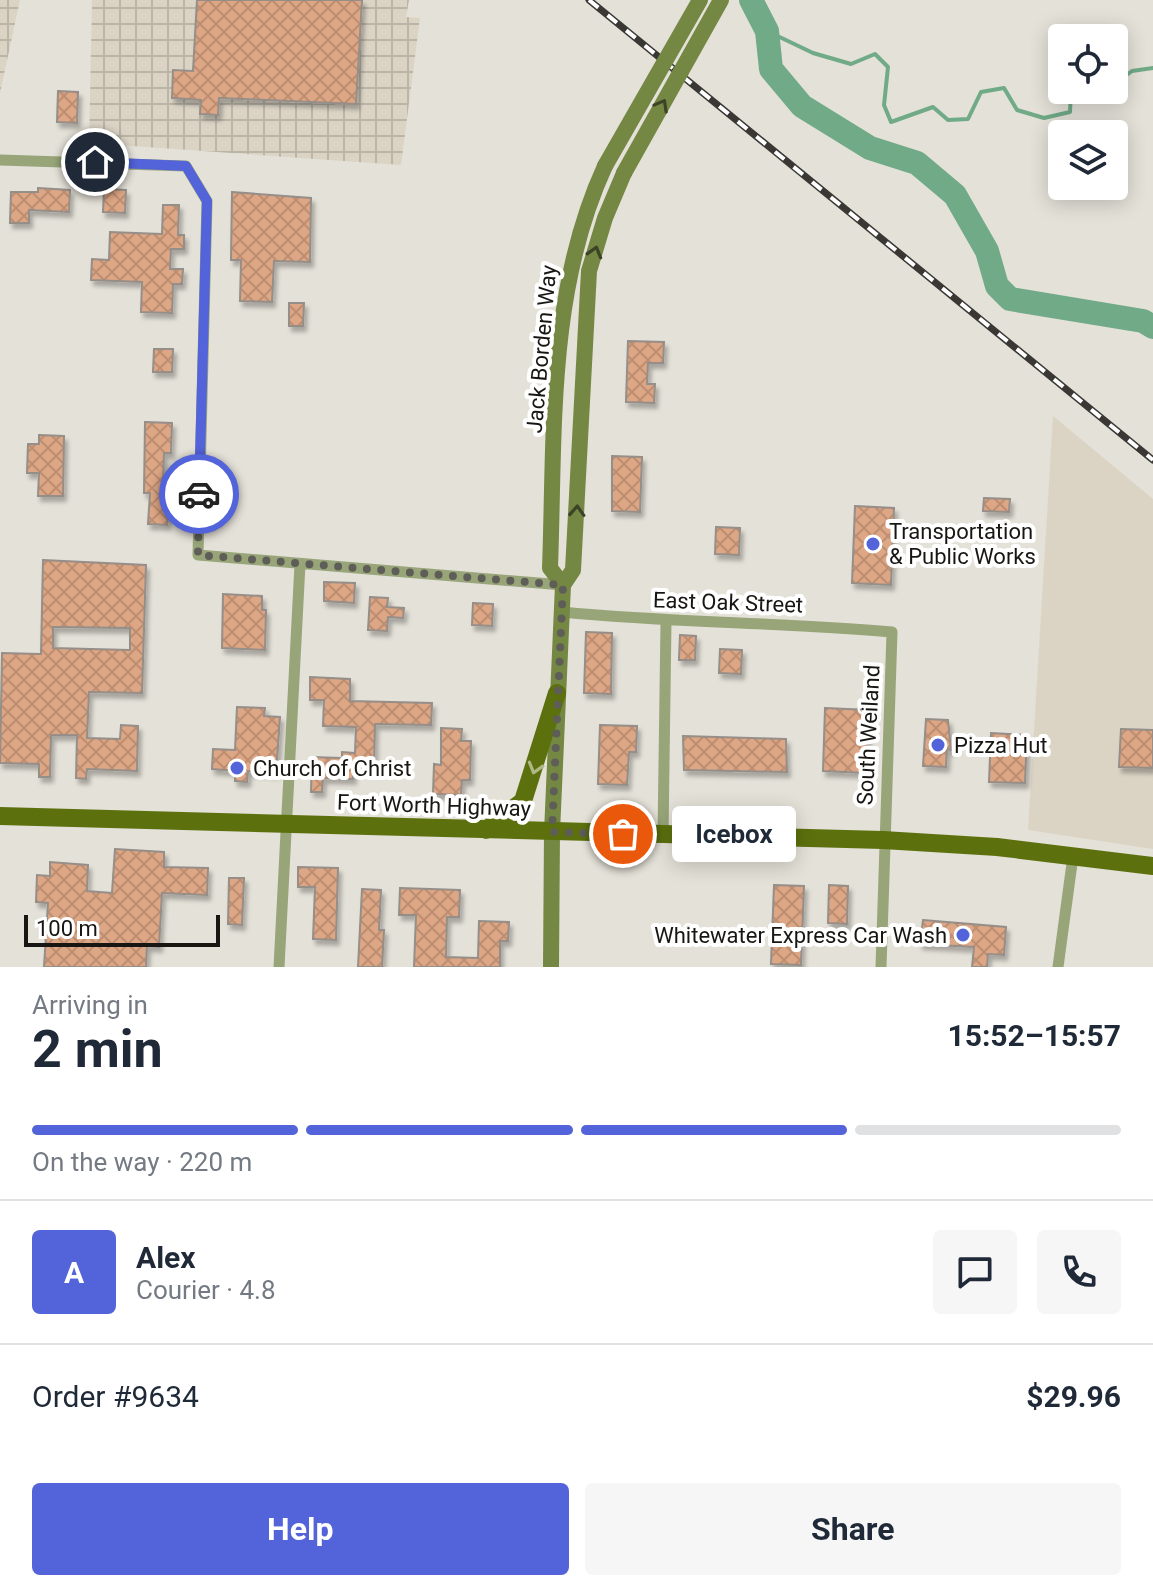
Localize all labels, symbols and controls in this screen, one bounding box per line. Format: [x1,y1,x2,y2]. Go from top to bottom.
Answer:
map controls [1048,24,1128,200]
button: locate [1048,24,1128,104]
one-way arrow [652,99,668,113]
button: layers [1048,120,1128,200]
pin [61,128,129,196]
icon: home [73,140,117,184]
one-way arrow [586,245,602,259]
street label: Jack Borden Way [522,263,561,434]
courier [159,454,239,534]
icon: car [177,472,221,516]
one-way arrow [568,504,585,517]
place label: Transportation & Public Works [889,519,1036,569]
marker: Transportation & Public Works [864,535,882,553]
street label: East Oak Street [652,587,803,618]
street label: South Weiland [852,664,885,806]
place label: Pizza Hut [954,733,1048,758]
marker: Pizza Hut [929,736,947,754]
place label: Church of Christ [253,756,411,781]
marker: Church of Christ [228,759,246,777]
one-way arrow [528,761,544,775]
street label: Fort Worth Highway [337,790,532,821]
pin [589,800,657,868]
callout: Icebox [671,806,795,862]
icon: bag [601,812,645,856]
text: Icebox [695,819,773,849]
scale bar [24,911,220,947]
text: 100 m [36,916,98,941]
place label: Whitewater Express Car Wash [654,923,947,948]
marker: Whitewater Express Car Wash [954,926,972,944]
text: Arriving in [32,990,148,1020]
text: 15:52–15:57 [947,1018,1121,1053]
text: 2 min [32,1019,163,1080]
text: On the way · 220 m [32,1147,252,1177]
button: chat [933,1230,1017,1314]
button: phone [1037,1230,1121,1314]
text: Alex [136,1240,196,1275]
text: A [64,1255,84,1290]
text: Courier · 4.8 [136,1275,276,1305]
text: Order #9634 [32,1379,199,1414]
text: $29.96 [1026,1379,1121,1414]
button: Help [32,1483,569,1575]
button: Share [585,1483,1121,1575]

